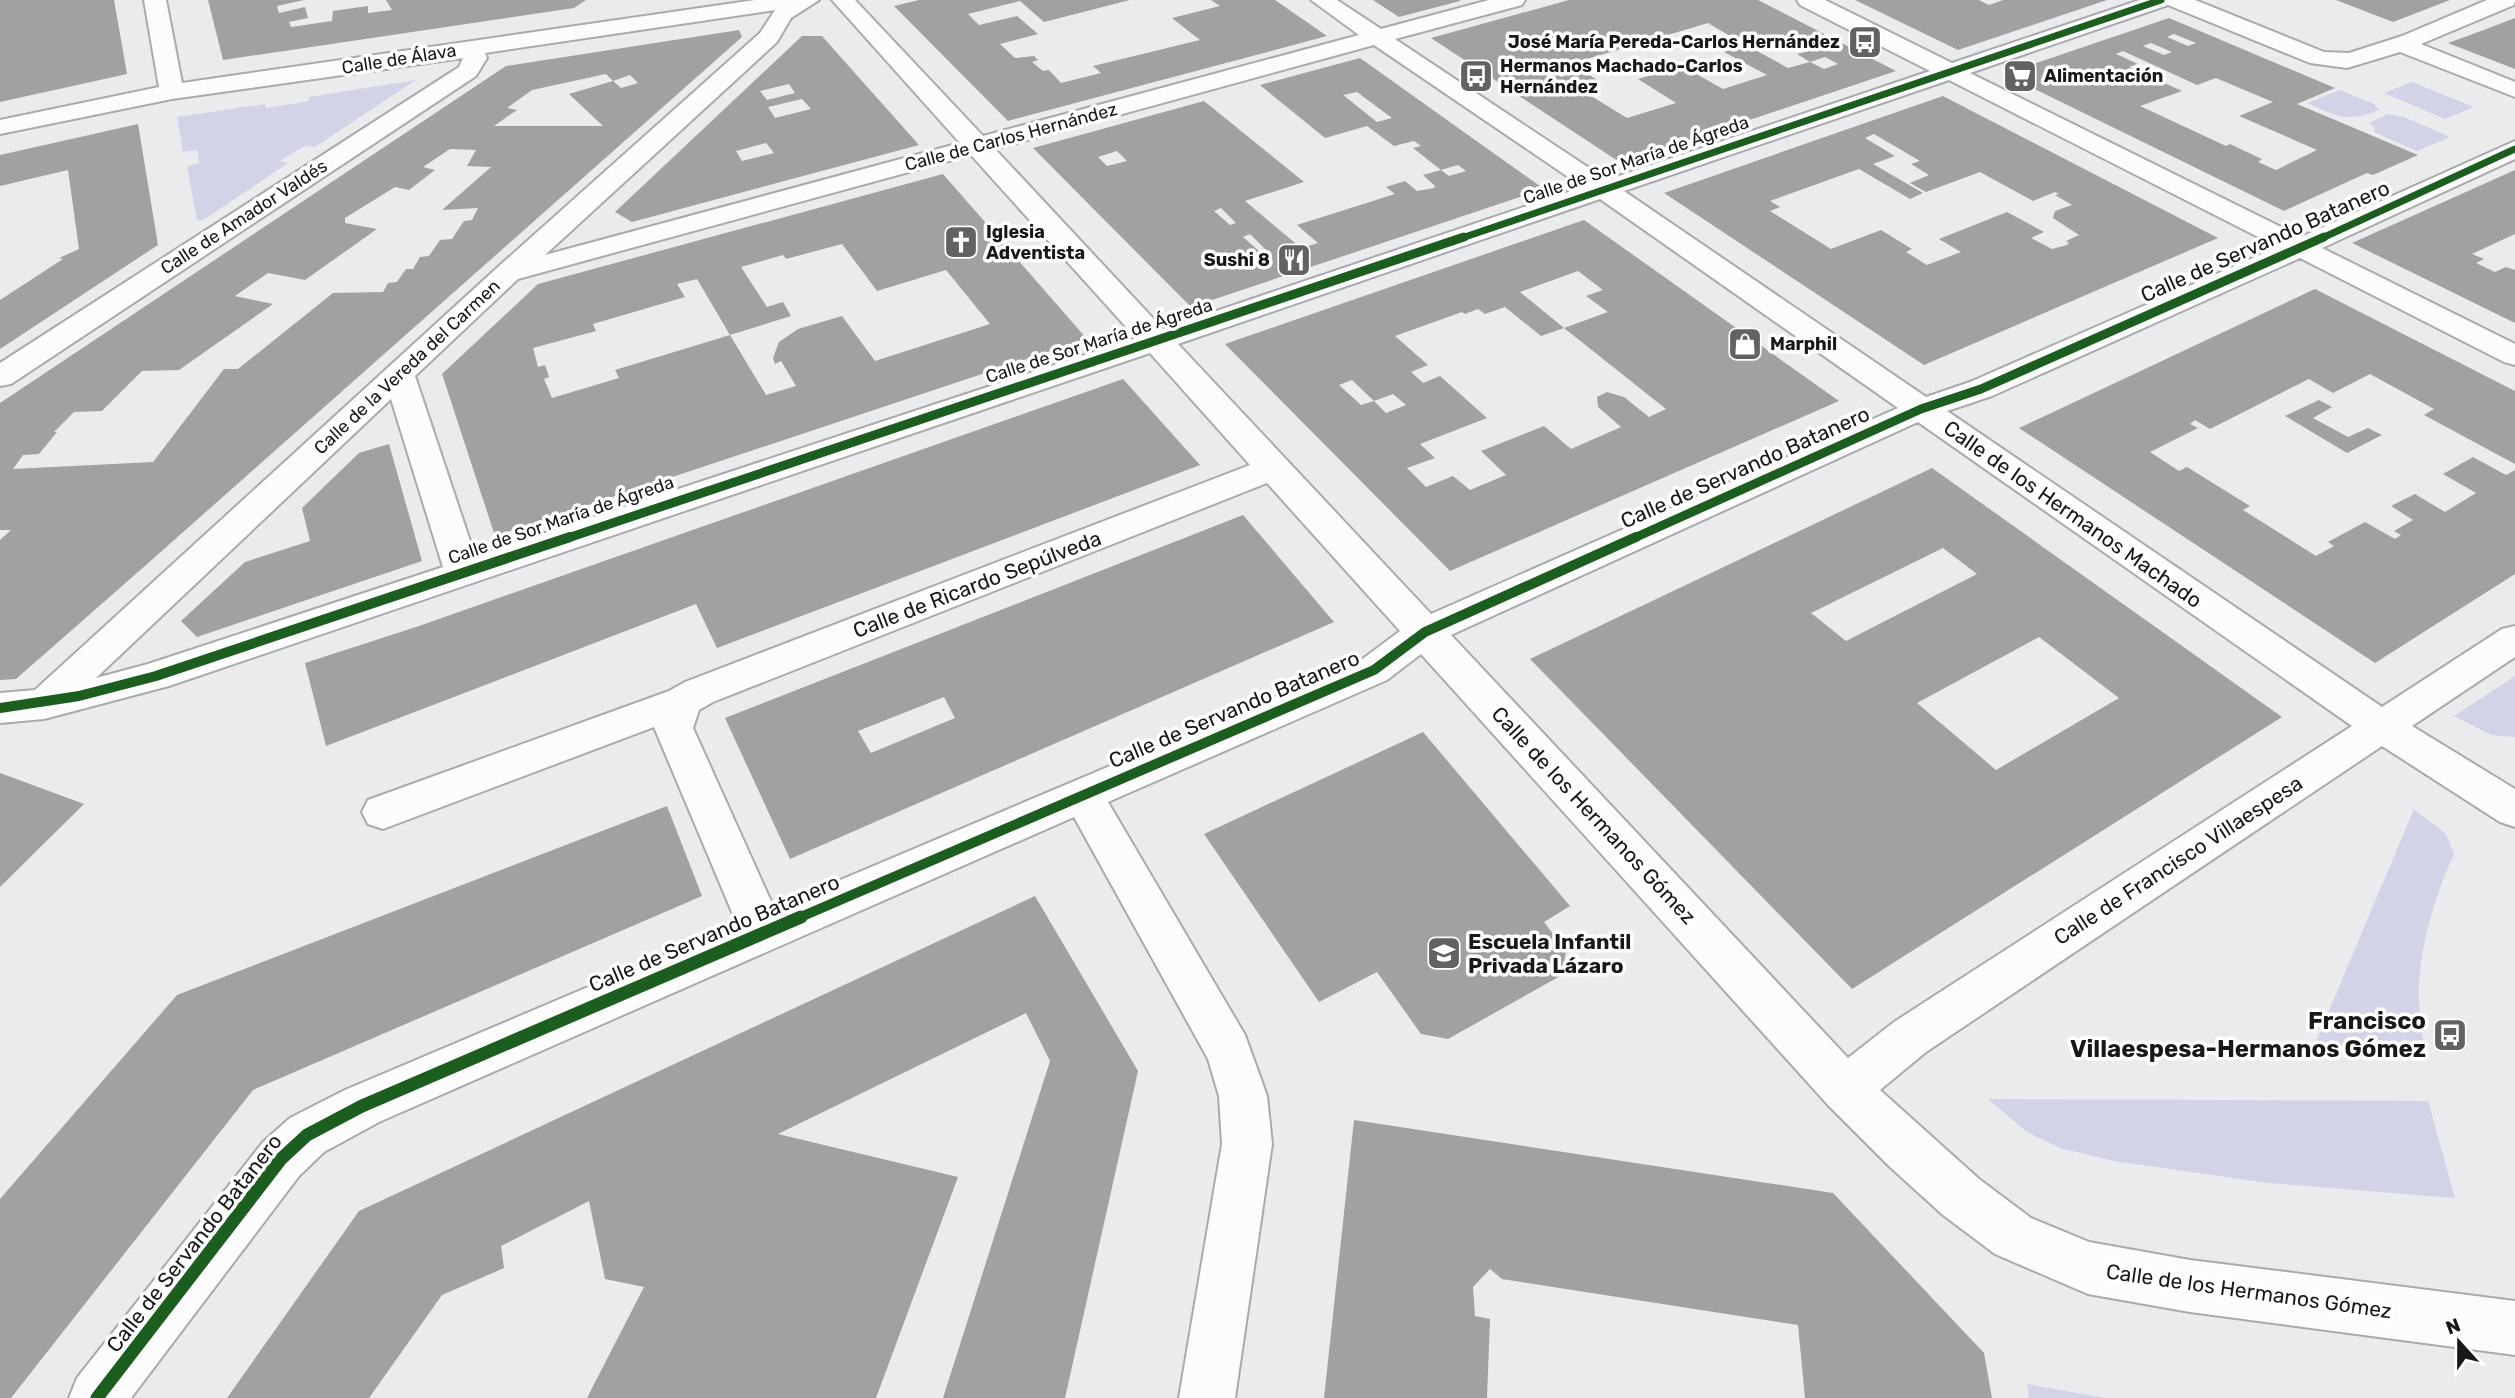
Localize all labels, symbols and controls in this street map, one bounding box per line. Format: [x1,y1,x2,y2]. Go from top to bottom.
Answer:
bus stop icon: José María Pereda-Carlos Hernández [1846,23,1884,61]
place label: José María Pereda-Carlos Hernández [1508,31,1840,53]
street label: Calle de Álava [340,39,458,79]
place label: Hermanos Machado-Carlos Hernández [1500,55,1743,98]
bus stop icon: Hermanos Machado-Carlos Hernández [1457,57,1495,95]
supermarket icon: Alimentación [2001,57,2039,95]
place label: Alimentación [2044,65,2163,87]
street label: Calle de Carlos Hernández [902,98,1120,176]
street label: Calle de Sor María de Ágreda [1520,111,1752,209]
street label: Calle de Amador Valdés [157,155,331,279]
street label: Calle de Servando Batanero [2137,175,2393,307]
place label: Iglesia Adventista [986,221,1085,264]
church icon: Iglesia Adventista [942,223,980,261]
restaurant icon: Sushi 8 [1275,241,1313,279]
place label: Sushi 8 [1204,249,1270,271]
street label: Calle de la Vereda del Carmen [309,275,505,459]
street label: Calle de Sor María de Ágreda [983,294,1215,388]
shop icon: Marphil [1726,325,1764,363]
place label: Marphil [1770,333,1837,355]
street label: Calle de Servando Batanero [1617,401,1873,533]
street label: Calle de los Hermanos Machado [1939,415,2207,613]
street label: Calle de Sor María de Ágreda [445,471,677,569]
street label: Calle de Ricardo Sepúlveda [849,525,1105,643]
street label: Calle de Servando Batanero [1105,645,1363,773]
street label: Calle de los Hermanos Gómez [1487,701,1701,929]
street label: Calle de Francisco Villaespesa [2049,770,2307,950]
street label: Calle de Servando Batanero [585,869,843,997]
place label: Escuela Infantil Privada Lázaro [1468,929,1631,978]
school or university icon: Escuela Infantil Privada Lázaro [1425,934,1463,972]
place label: Francisco Villaespesa-Hermanos Gómez [2070,1007,2426,1063]
bus stop icon: Francisco Villaespesa-Hermanos Gómez [2431,1016,2469,1054]
street label: Calle de Servando Batanero [101,1129,287,1357]
street label: Calle de los Hermanos Gómez [2105,1259,2393,1323]
north arrow [2424,1307,2494,1377]
text: N [2443,1313,2464,1340]

